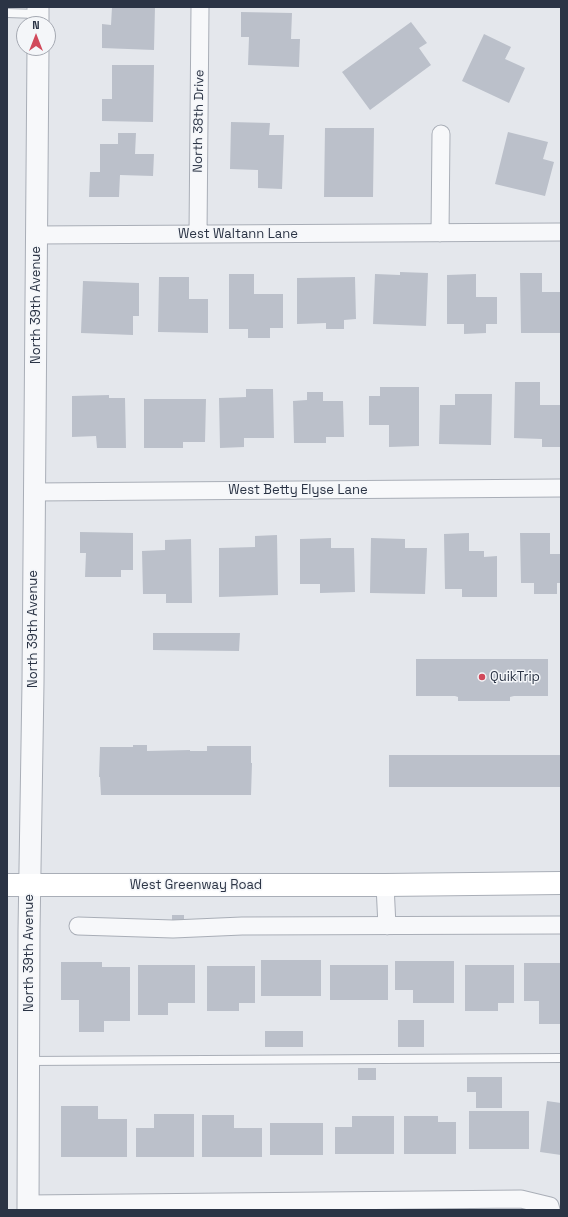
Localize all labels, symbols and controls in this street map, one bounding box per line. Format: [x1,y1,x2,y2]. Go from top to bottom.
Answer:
north arrow [16,16,56,56]
text: N [32,18,40,32]
street label: North 38th Drive [190,69,208,173]
street label: West Waltann Lane [178,226,298,242]
street label: North 39th Avenue [28,246,44,364]
street label: West Betty Elyse Lane [228,482,368,498]
street label: North 39th Avenue [25,570,41,688]
place label: QuikTrip [490,669,540,685]
marker: QuikTrip [477,672,487,682]
street label: West Greenway Road [130,877,262,893]
street label: North 39th Avenue [21,894,37,1012]

